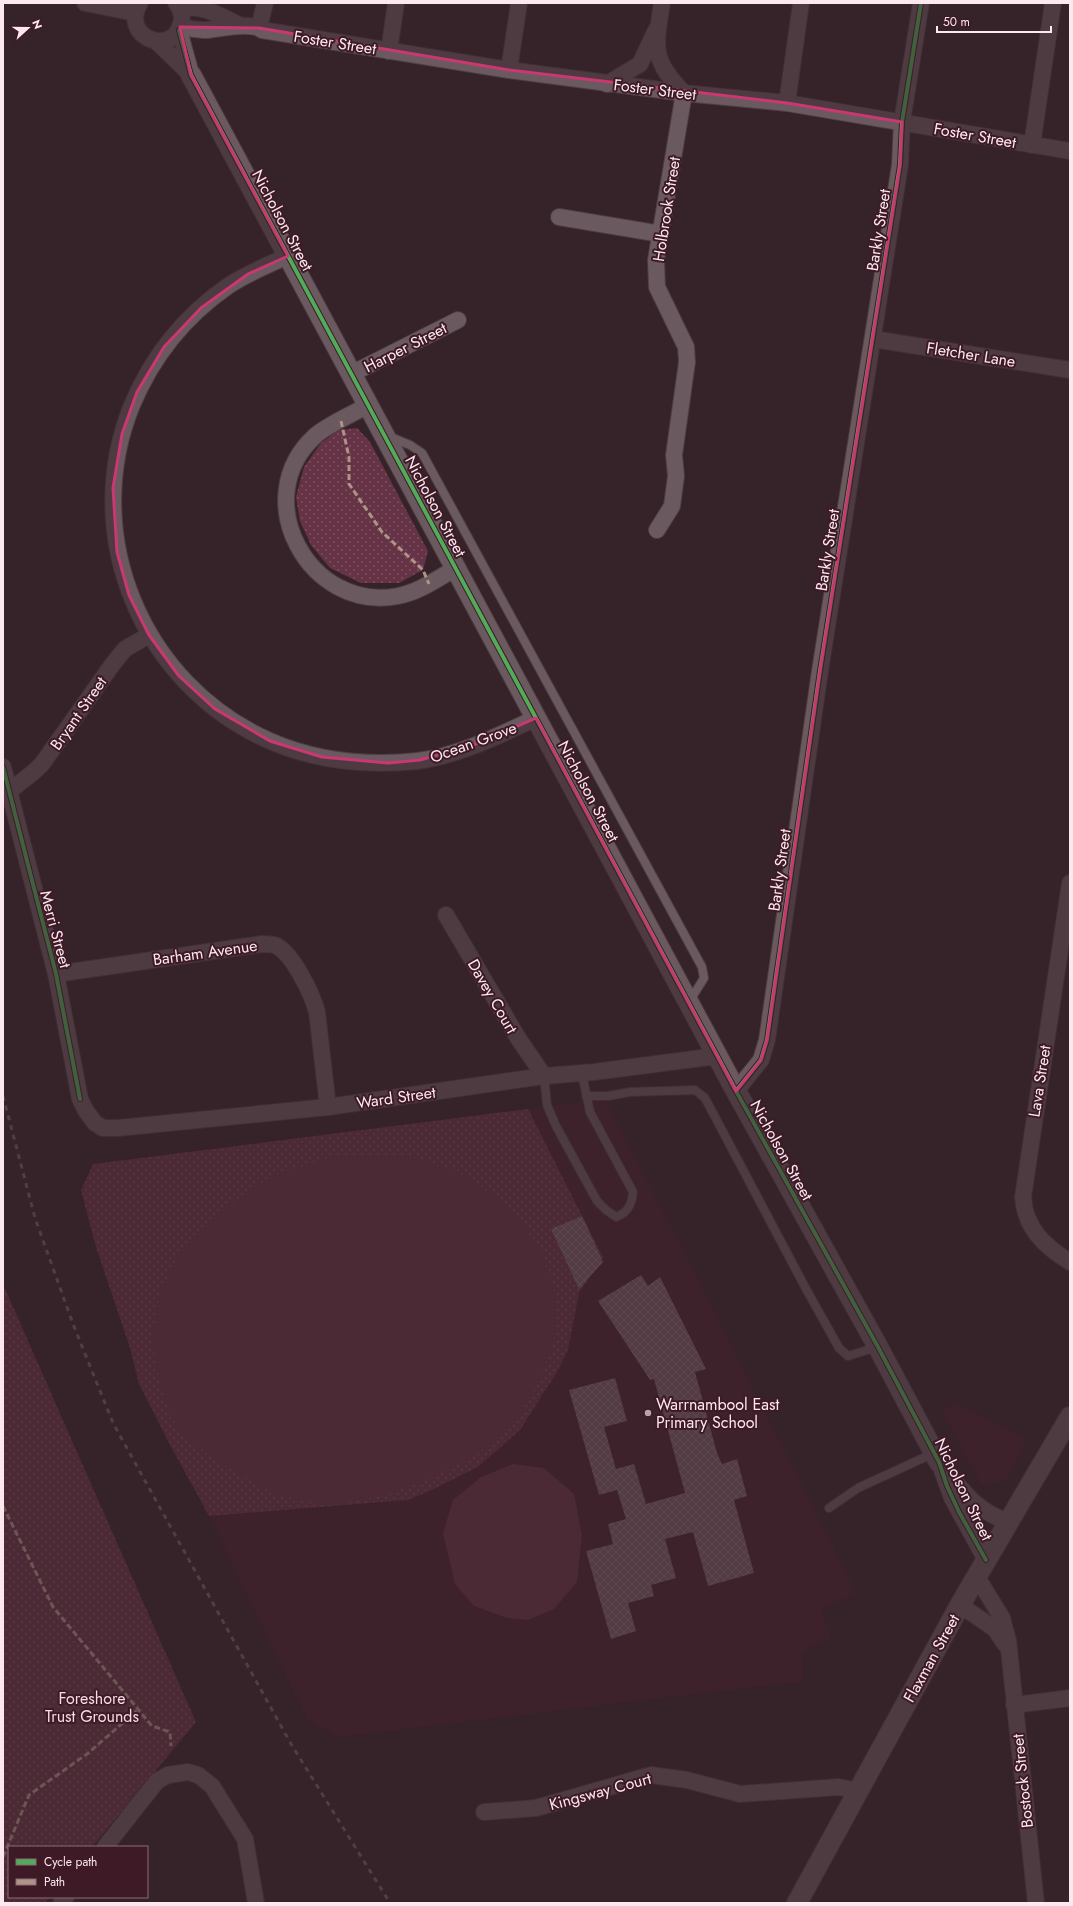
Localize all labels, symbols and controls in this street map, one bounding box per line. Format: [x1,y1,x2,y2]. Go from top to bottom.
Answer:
north arrow [8,8,48,48]
scale bar [937,8,1051,34]
text: 50 m [943,13,970,31]
text: N [28,17,46,31]
street label: Foster Street [292,25,378,60]
street label: Foster Street [612,73,698,106]
street label: Foster Street [932,117,1018,154]
street label: Holbrook Street [647,155,686,263]
street label: Nicholson Street [246,166,319,275]
street label: Barkly Street [861,187,896,273]
street label: Harper Street [360,317,451,378]
street label: Fletcher Lane [925,336,1017,373]
street label: Nicholson Street [399,452,472,561]
street label: Barkly Street [810,507,845,593]
street label: Bryant Street [45,672,112,755]
street label: Ocean Grove [427,716,520,769]
street label: Nicholson Street [552,737,625,846]
street label: Barkly Street [762,827,797,913]
street label: Merri Street [34,888,77,971]
street label: Barham Avenue [151,934,259,971]
street label: Davey Court [462,955,523,1038]
street label: Lava Street [1022,1043,1057,1119]
street label: Ward Street [355,1081,437,1114]
street label: Nicholson Street [744,1096,819,1205]
place label: Warrnambool East Primary School [656,1393,780,1434]
marker: Warrnambool East Primary School [643,1408,653,1418]
street label: Nicholson Street [929,1434,998,1545]
street label: Flaxman Street [898,1610,965,1707]
park label: Foreshore Trust Grounds [45,1687,139,1728]
street label: Bostock Street [1006,1733,1039,1829]
street label: Kingsway Court [547,1767,654,1816]
legend [8,1846,148,1898]
text: Cycle path [44,1853,97,1871]
text: Path [44,1873,65,1891]

